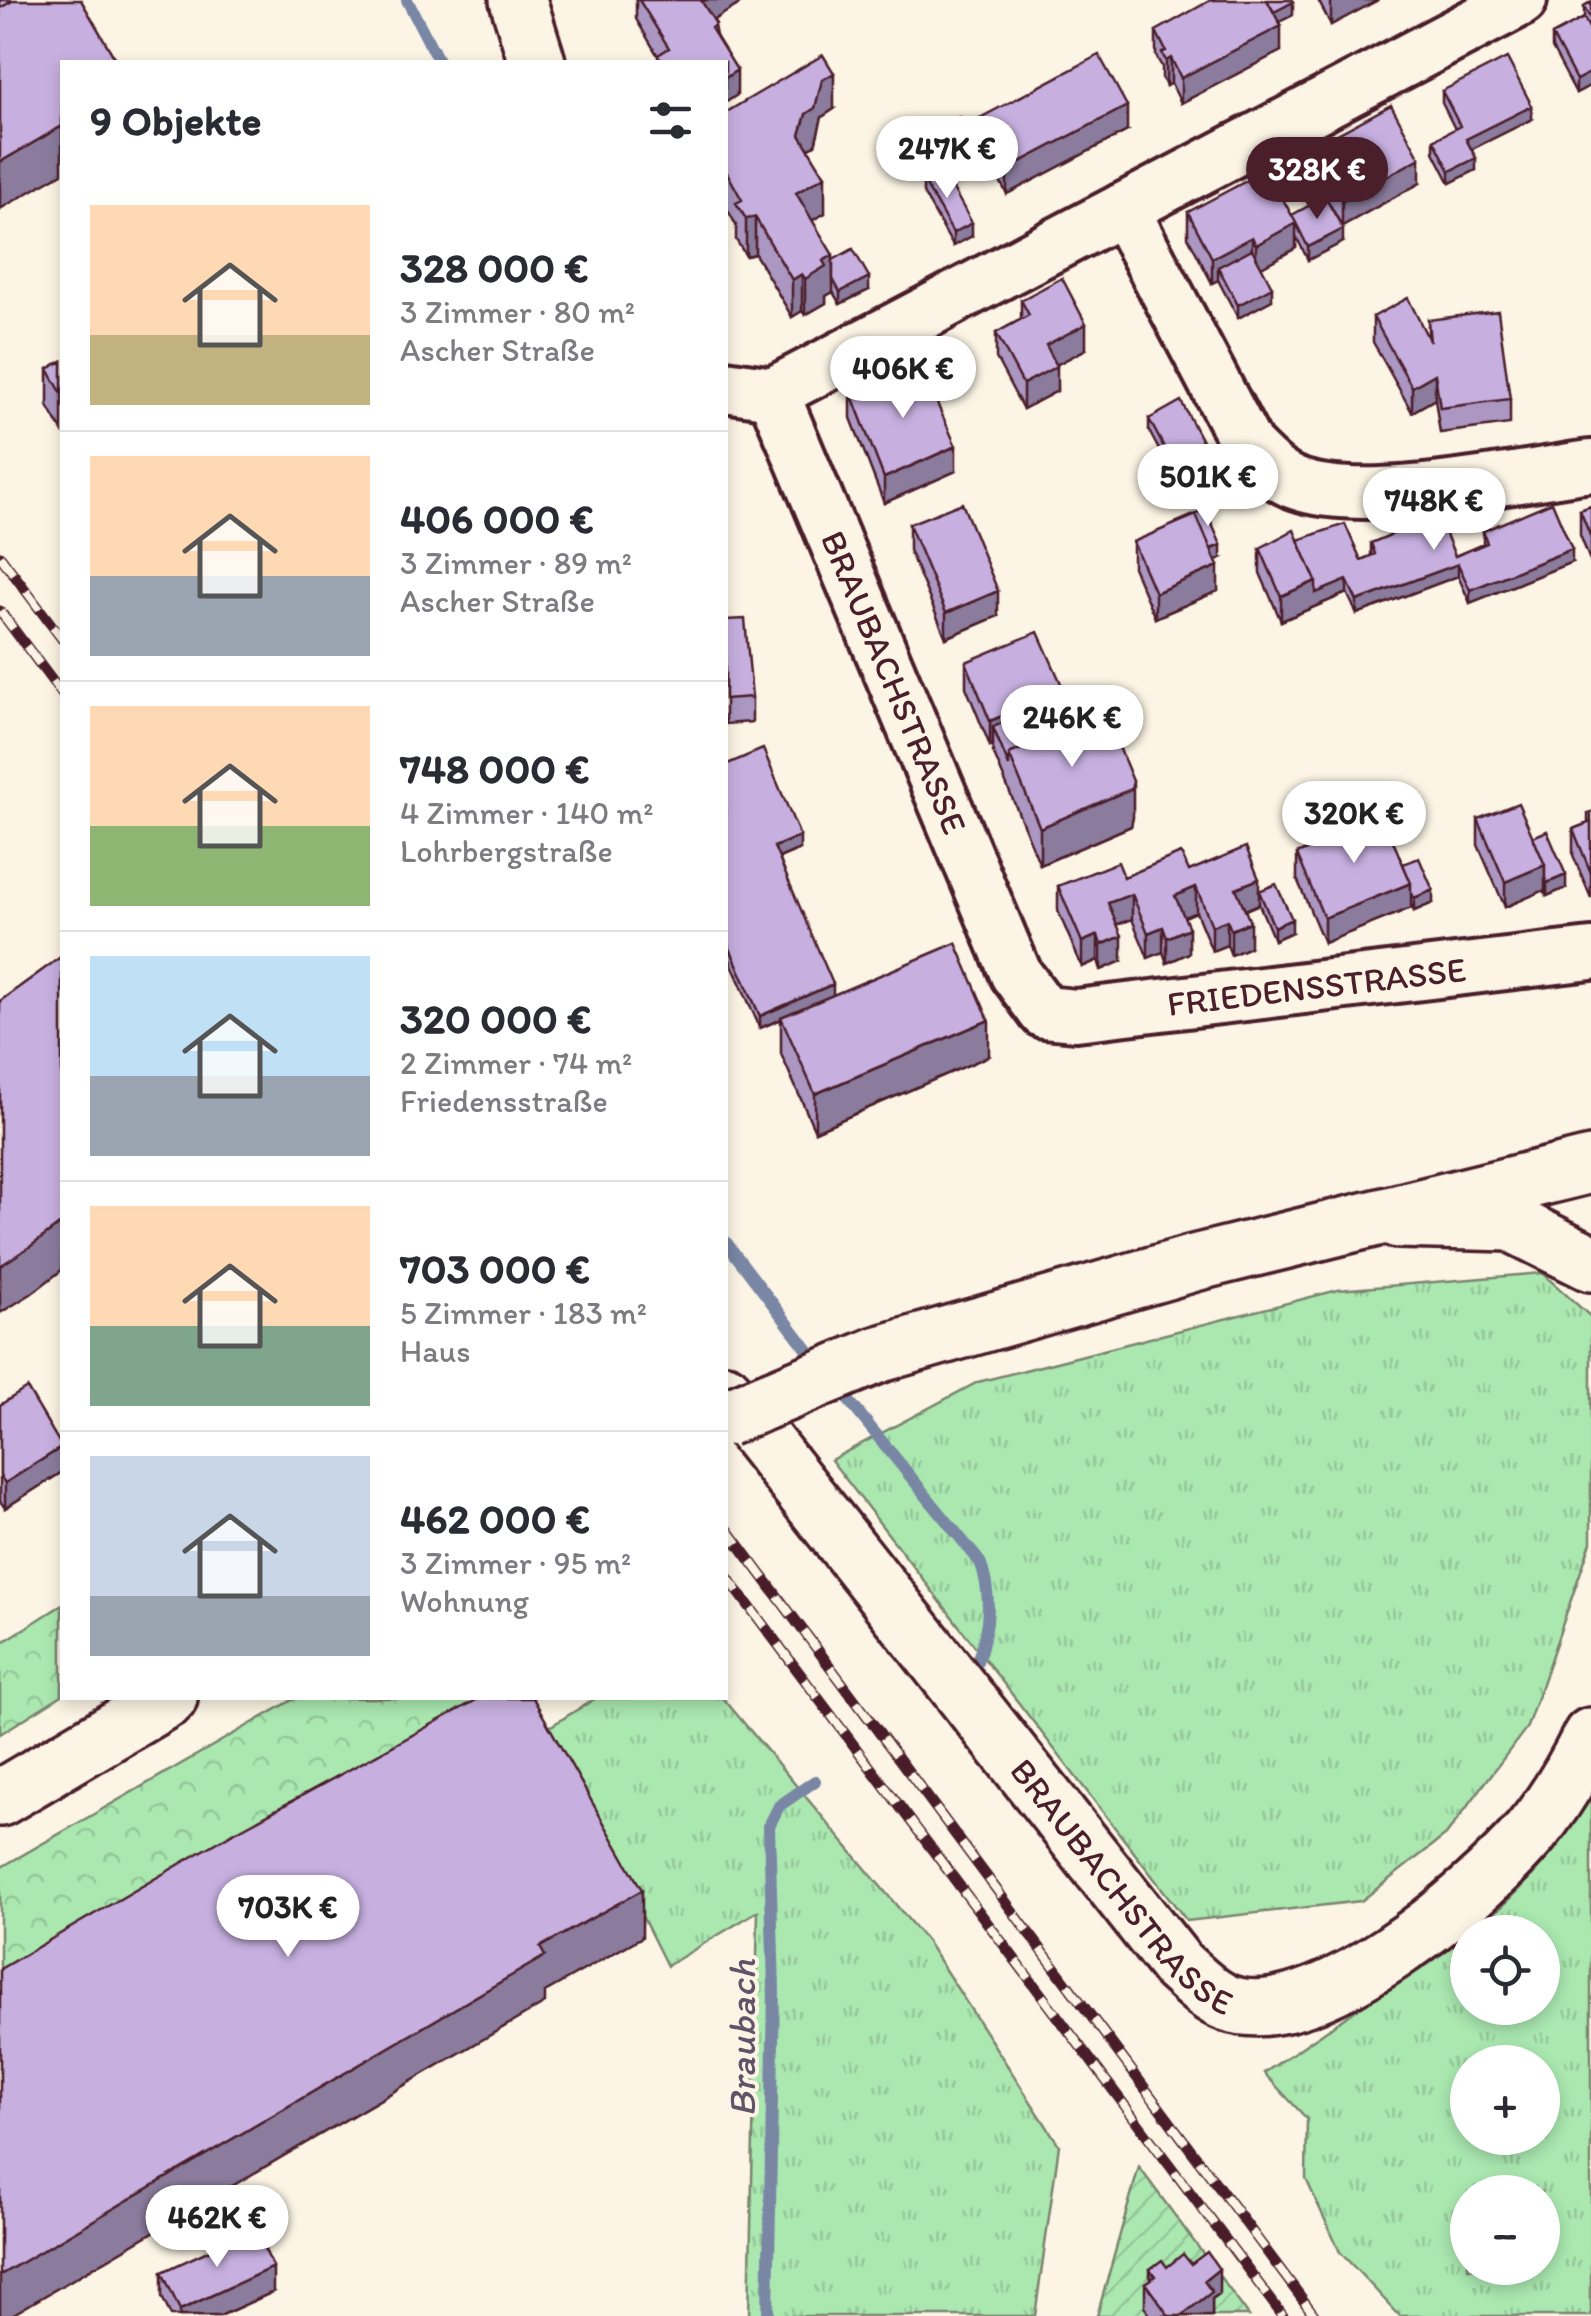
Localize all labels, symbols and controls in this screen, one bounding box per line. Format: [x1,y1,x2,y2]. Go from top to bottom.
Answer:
icon: filters [643,93,698,148]
text: 9 Objekte [90,95,262,146]
pin: 247K € [866,116,1028,201]
text: 247K € [898,129,996,167]
pin: 328K € [1236,137,1398,222]
text: 328K € [1268,150,1366,188]
text: 328 000 € [400,242,589,293]
icon: home [170,245,290,365]
text: 3 Zimmer · 80 m² [400,293,635,331]
text: Ascher Straße [400,331,595,369]
pin: 406K € [822,336,984,421]
text: 406K € [852,349,954,387]
pin: 501K € [1127,444,1289,529]
text: 501K € [1159,457,1257,495]
pin: 748K € [1353,468,1515,553]
text: 748K € [1385,481,1483,519]
text: 406 000 € [400,493,594,544]
icon: home [170,496,290,616]
street label: BRAUBACHSTRASSE [812,524,976,840]
text: 3 Zimmer · 89 m² [400,544,632,582]
text: Ascher Straße [400,582,595,620]
pin: 246K € [991,685,1153,770]
text: 246K € [1023,698,1121,736]
text: 748 000 € [400,743,590,794]
icon: home [170,746,290,866]
pin: 320K € [1273,781,1435,866]
text: 4 Zimmer · 140 m² [400,794,653,832]
text: 320K € [1304,794,1404,832]
text: Lohrbergstraße [400,832,613,870]
street label: FRIEDENSSTRASSE [1165,948,1468,1025]
text: 320 000 € [400,993,591,1044]
icon: home [170,996,290,1116]
text: 2 Zimmer · 74 m² [400,1044,632,1082]
text: Friedensstraße [400,1082,608,1120]
text: 703 000 € [400,1243,590,1294]
icon: home [170,1246,290,1366]
text: 5 Zimmer · 183 m² [400,1294,647,1332]
text: Haus [400,1332,471,1370]
text: 462 000 € [400,1493,590,1544]
icon: home [170,1496,290,1616]
text: 3 Zimmer · 95 m² [400,1544,631,1582]
text: Wohnung [400,1582,529,1620]
street label: BRAUBACHSTRASSE [1001,1750,1240,2024]
pin: 703K € [207,1875,369,1960]
text: 703K € [239,1888,337,1926]
map controls [1450,1915,1560,2285]
button: locate [1450,1915,1560,2025]
water label: Braubach [719,1958,765,2117]
button: + [1450,2045,1560,2155]
button: − [1450,2175,1560,2285]
pin: 462K € [136,2185,298,2270]
text: 462K € [168,2198,266,2236]

